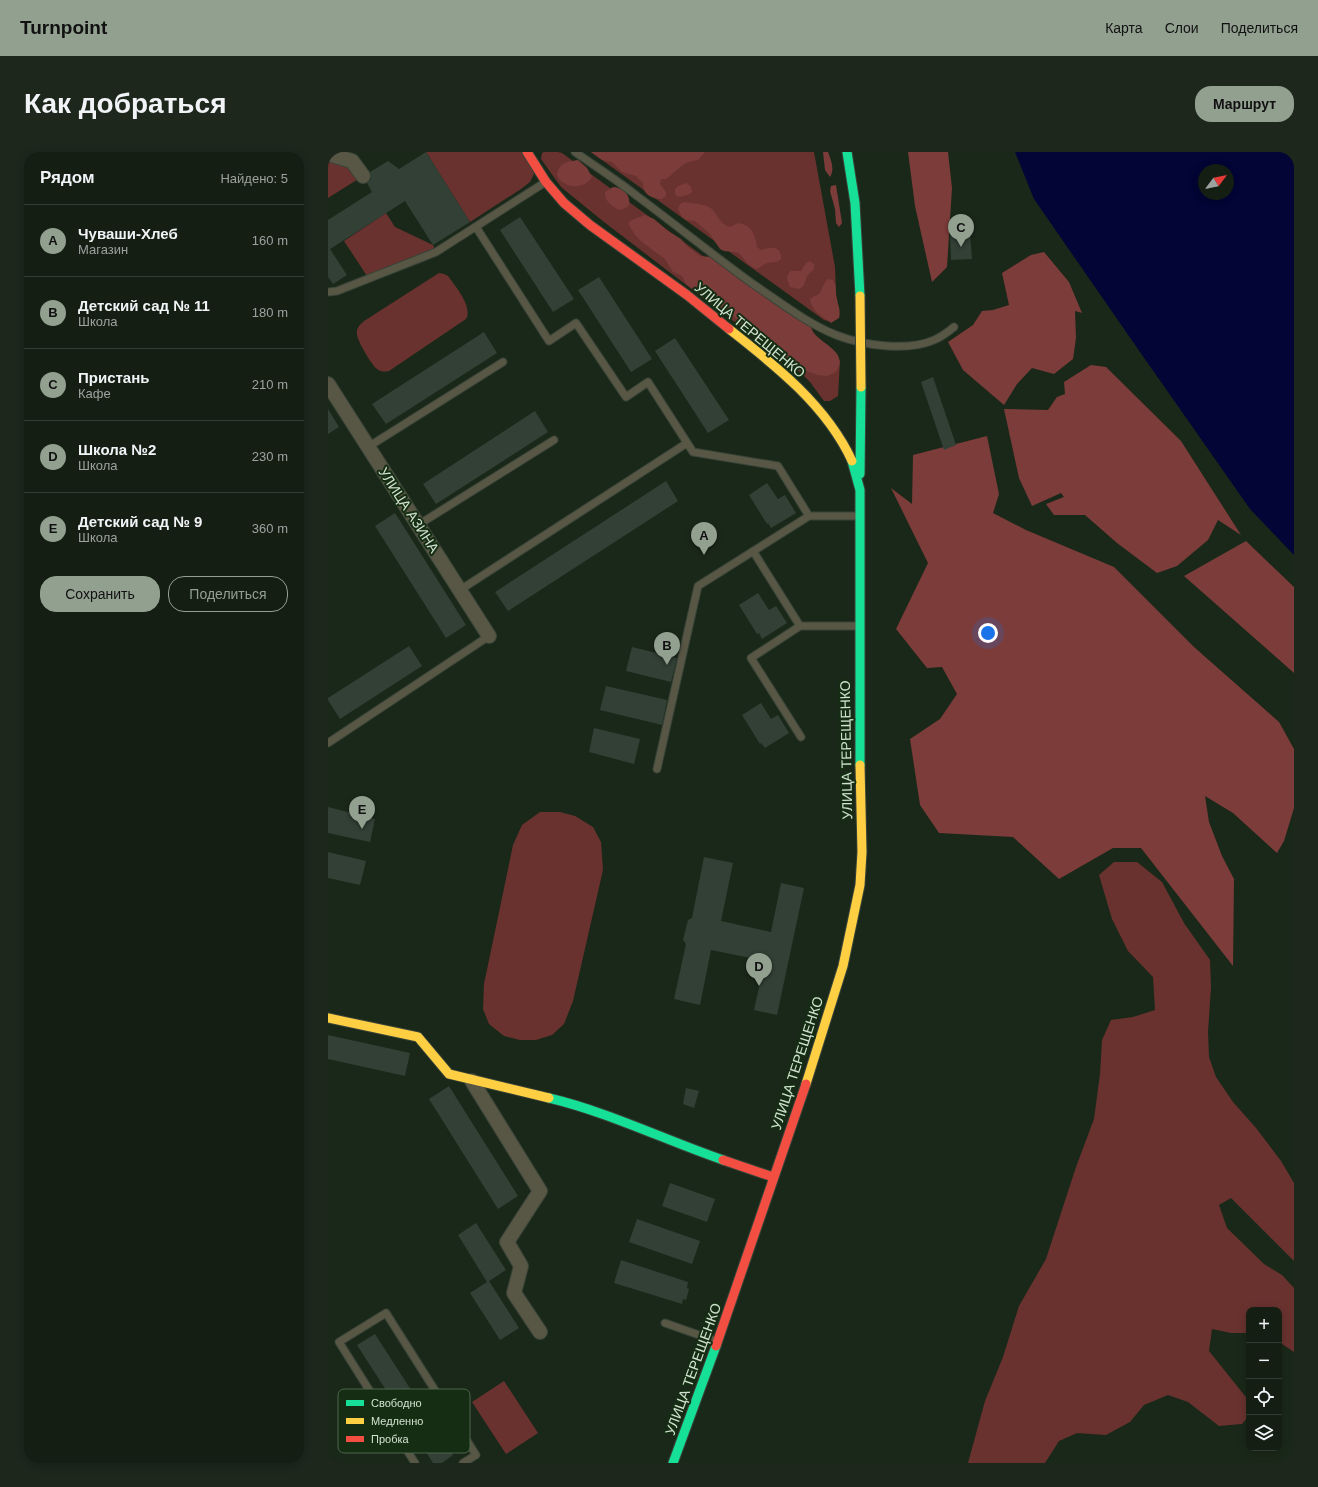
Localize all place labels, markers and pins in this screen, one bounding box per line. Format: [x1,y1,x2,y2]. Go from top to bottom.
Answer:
pin: C [948,214,974,247]
pin: A [691,522,717,555]
pin: B [654,632,680,665]
pin: E [349,796,375,829]
pin: D [746,953,772,986]

